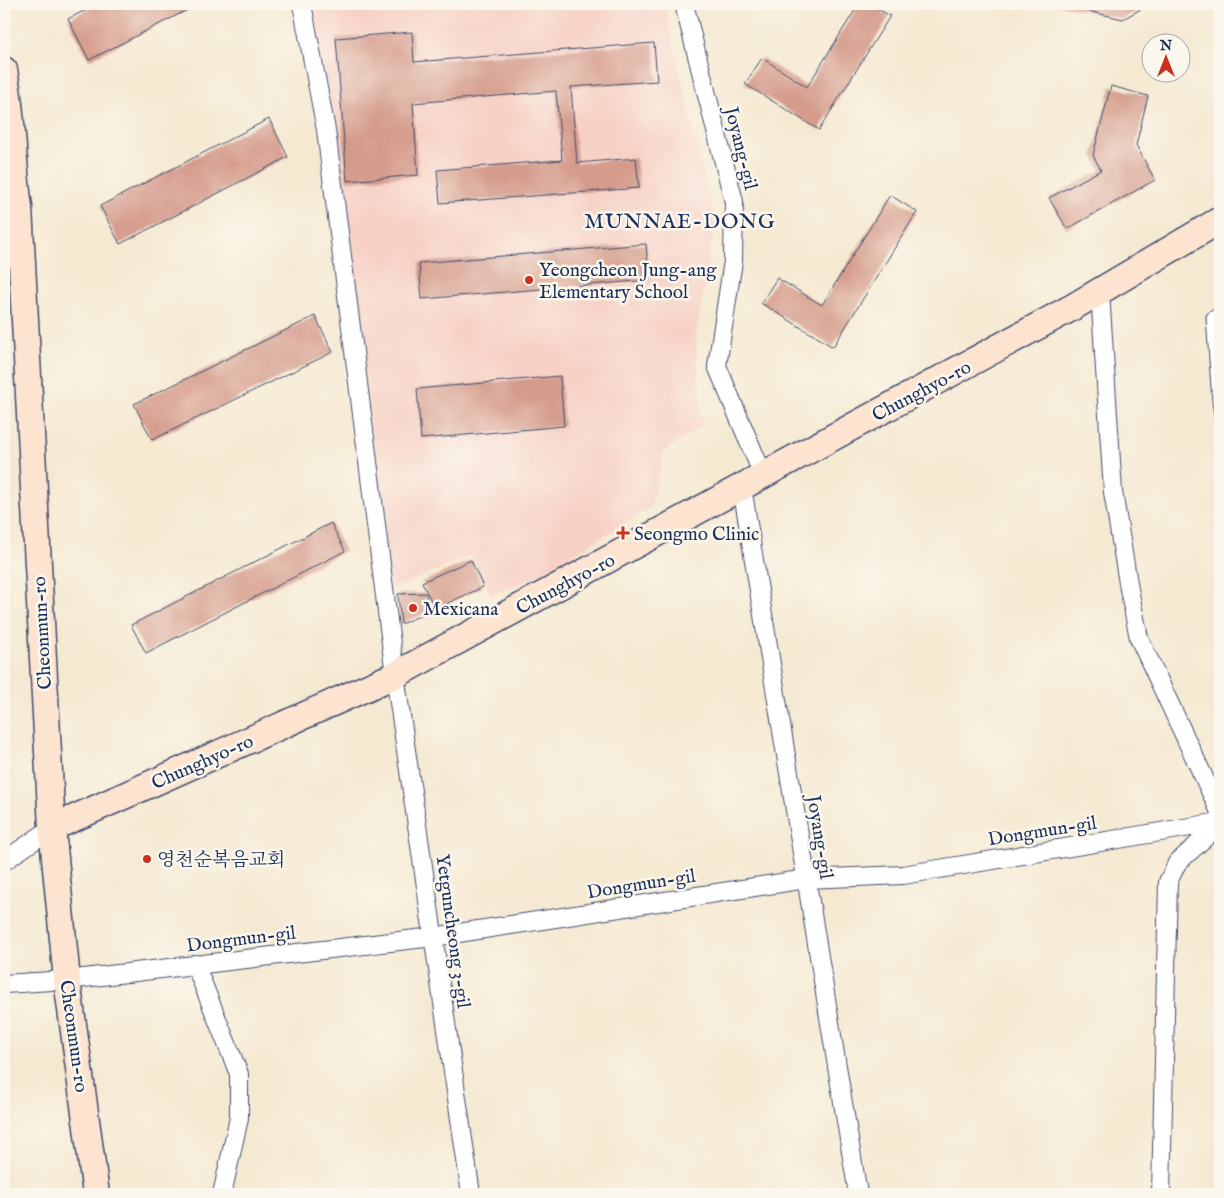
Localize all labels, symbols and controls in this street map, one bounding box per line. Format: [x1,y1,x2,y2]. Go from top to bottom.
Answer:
north arrow [1142,32,1192,82]
text: N [1159,37,1172,55]
street label: Joyang-gil [718,103,762,193]
district label: MUNNAE-DONG [584,209,776,236]
place label: Yeongcheon Jung-ang Elementary School [539,259,717,305]
marker: Yeongcheon Jung-ang Elementary School [523,274,535,286]
street label: Chunghyo-ro [868,356,976,428]
place label: Seongmo Clinic [634,523,759,547]
marker: Seongmo Clinic [616,526,630,540]
street label: Chunghyo-ro [512,549,620,621]
street label: Cheonmun-ro [28,576,58,690]
place label: Mexicana [423,598,499,622]
marker: Mexicana [407,602,419,614]
street label: Chunghyo-ro [148,730,257,796]
street label: Joyang-gil [800,792,838,882]
street label: Dongmun-gil [986,811,1099,852]
place label: 영천순복음교회 [157,849,285,873]
marker: 영천순복음교회 [141,853,153,865]
street label: Yetguncheong 3-gil [429,853,475,1011]
street label: Dongmun-gil [585,864,698,905]
street label: Dongmun-gil [185,921,298,959]
street label: Cheonmun-ro [53,979,93,1094]

